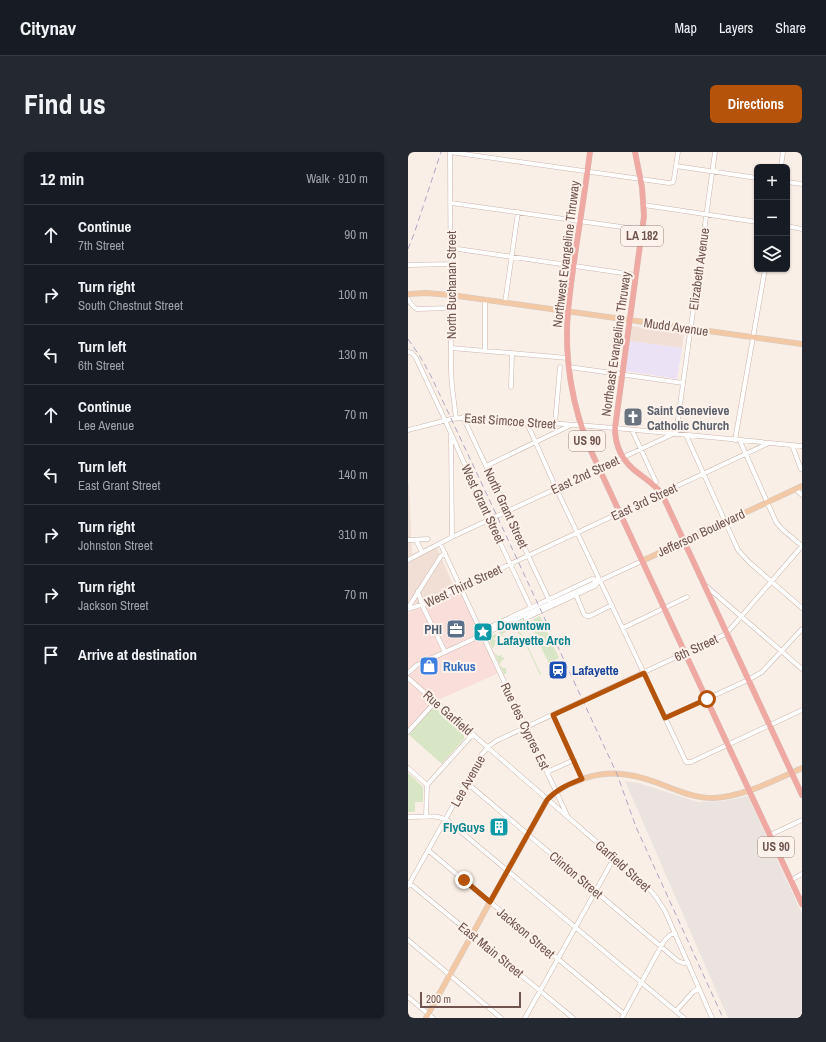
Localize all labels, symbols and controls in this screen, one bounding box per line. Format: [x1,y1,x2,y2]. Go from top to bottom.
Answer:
text: Citynav [20,15,76,41]
text: Map [675,19,697,37]
text: Layers [719,19,753,37]
text: Share [775,19,806,37]
text: Find us [24,85,106,123]
button: Directions [710,85,802,123]
map controls [754,164,790,272]
button: + [754,164,790,200]
text: 12 min [40,167,84,190]
text: Walk · 910 m [306,170,368,187]
street label: Northwest Evangeline Thruway [549,179,584,328]
button: − [754,200,790,236]
text: Continue [78,216,131,237]
icon: ahead [40,224,62,246]
text: 90 m [344,226,368,243]
road number: LA 182 [621,226,663,246]
street label: Elizabeth Avenue [685,227,713,311]
street label: North Buchanan Street [443,231,460,339]
button: layers [754,236,790,272]
text: 7th Street [78,237,124,254]
street label: Northeast Evangeline Thruway [597,270,635,418]
text: Turn right [78,276,135,297]
icon: right [40,284,62,306]
text: 100 m [338,286,368,303]
text: South Chestnut Street [78,297,183,314]
street label: Mudd Avenue [643,314,709,340]
text: Turn left [78,336,126,357]
icon: left [40,344,62,366]
text: 130 m [338,346,368,363]
text: 6th Street [78,357,124,374]
text: Continue [78,396,131,417]
place label: Saint Genevieve Catholic Church [647,402,729,434]
icon: ahead [40,404,62,426]
text: 70 m [344,406,368,423]
church icon: Saint Genevieve Catholic Church [622,406,644,428]
street label: East Simcoe Street [464,409,556,433]
text: Lee Avenue [78,417,134,434]
road number: US 90 [569,431,605,451]
street label: East 2nd Street [548,452,622,498]
text: Turn left [78,456,126,477]
street label: West Grant Street [457,462,509,546]
icon: left [40,464,62,486]
street label: North Grant Street [480,465,532,551]
text: 140 m [338,466,368,483]
text: East Grant Street [78,477,160,494]
street label: East 3rd Street [608,479,680,525]
street label: Jefferson Boulevard [655,505,748,561]
text: Turn right [78,516,135,537]
icon: right [40,524,62,546]
text: 310 m [338,526,368,543]
text: Johnston Street [78,537,153,554]
street label: West Third Street [422,561,504,611]
text: Turn right [78,576,135,597]
icon: right [40,584,62,606]
text: 70 m [344,586,368,603]
text: Jackson Street [78,597,149,614]
place label: Downtown Lafayette Arch [497,617,571,649]
office icon: PHI [445,618,467,640]
place label: PHI [424,621,442,638]
place icon: Downtown Lafayette Arch [472,621,494,643]
street label: 6th Street [671,631,721,665]
icon: arrive [40,644,62,666]
text: Arrive at destination [78,644,197,665]
shop icon: Rukus [418,655,440,677]
place label: Rukus [443,658,476,675]
station icon: Lafayette [547,659,569,681]
place label: Lafayette [572,662,619,679]
street label: Rue des Cypres Est [497,680,553,772]
street label: Rue Garfield [420,687,476,739]
route start [698,690,716,708]
street label: Lee Avenue [447,752,489,810]
building icon: FlyGuys [488,816,510,838]
place label: FlyGuys [443,819,485,836]
street label: Garfield Street [592,836,654,896]
road number: US 90 [758,837,794,857]
street label: Clinton Street [546,848,606,902]
route end [455,871,473,889]
street label: Jackson Street [494,904,558,962]
street label: East Main Street [455,918,527,982]
scale bar [420,990,521,1009]
text: 200 m [426,992,451,1006]

